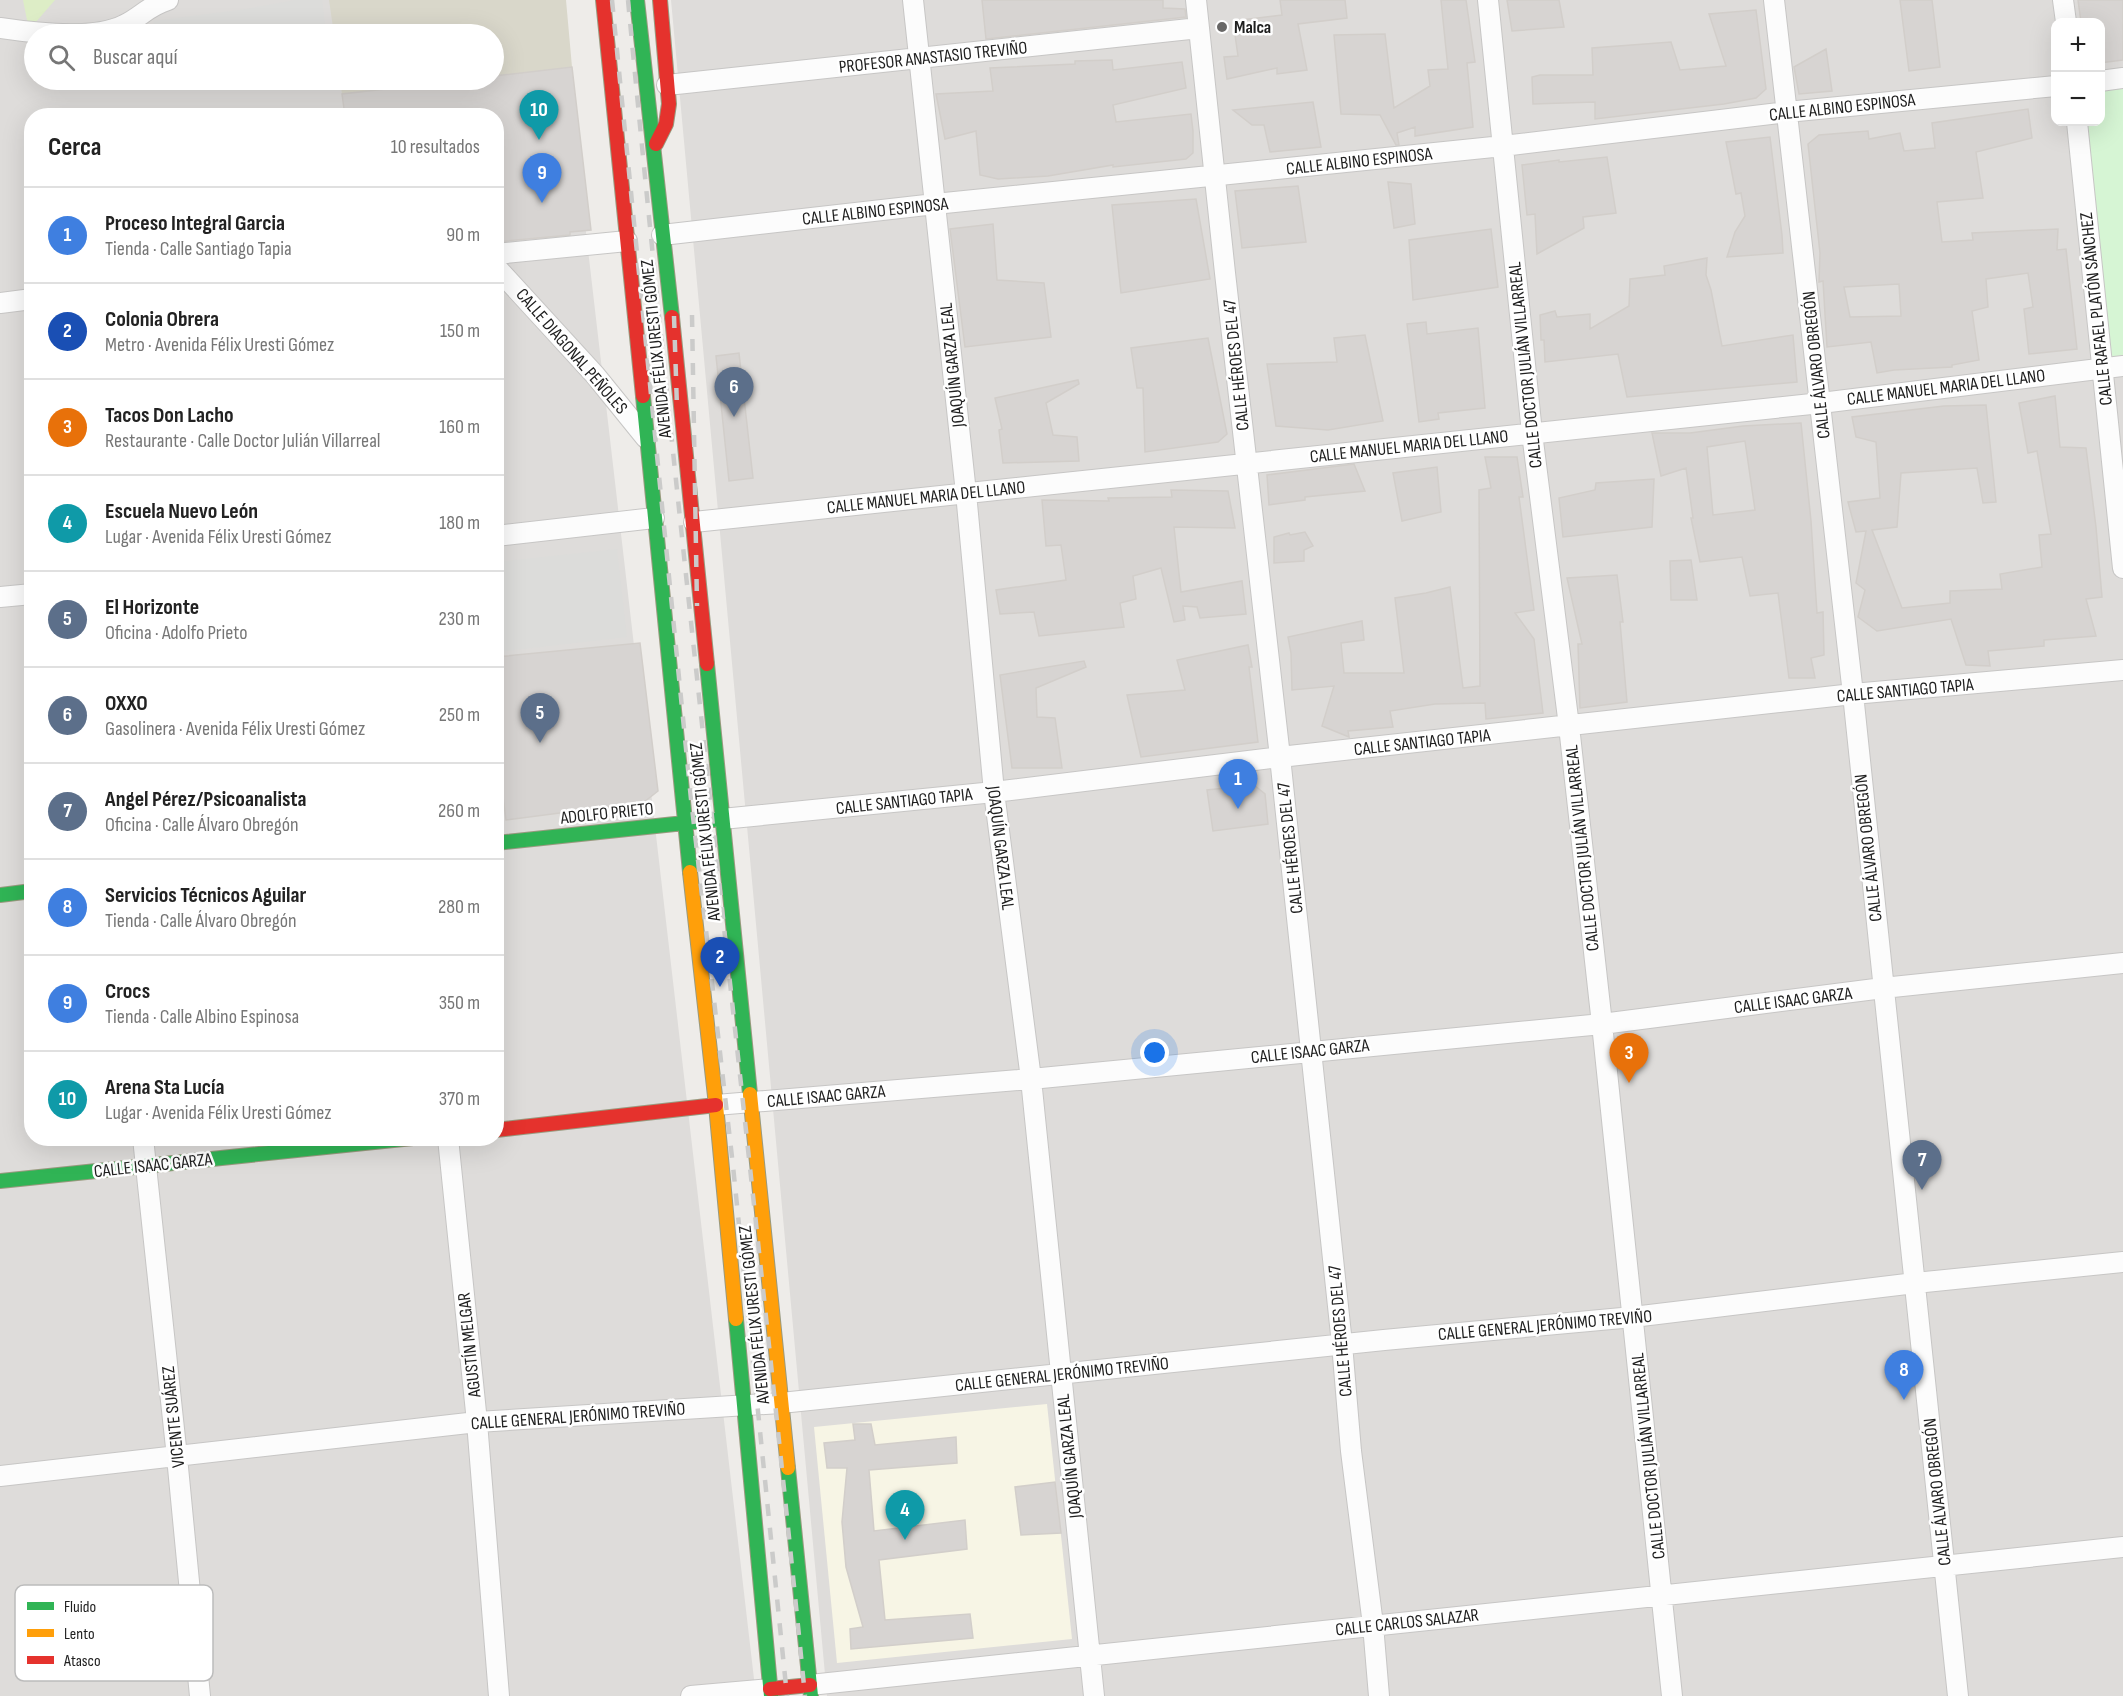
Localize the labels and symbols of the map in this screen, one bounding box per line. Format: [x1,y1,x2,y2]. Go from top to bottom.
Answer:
place label: Malca [1234,17,1271,38]
marker: Malca [1215,20,1229,34]
street label: PROFESOR ANASTASIO TREVIÑO [838,37,1028,78]
street label: CALLE ALBINO ESPINOSA [1768,89,1916,126]
pin: 10 [520,90,558,140]
street label: CALLE ALBINO ESPINOSA [1285,143,1433,180]
pin: 9 [522,154,562,203]
street label: CALLE ALBINO ESPINOSA [801,193,949,230]
street label: CALLE RAFAEL PLATÓN SÁNCHEZ [2076,211,2117,406]
street label: AVENIDA FÉLIX URESTI GÓMEZ [637,258,676,440]
street label: CALLE DOCTOR JULIÁN VILLARREAL [1504,260,1547,469]
street label: CALLE DIAGONAL PEÑOLES [511,284,632,419]
street label: CALLE ÁLVARO OBREGÓN [1798,290,1835,440]
street label: CALLE HÉROES DEL 47 [1219,297,1254,432]
street label: JOAQUÍN GARZA LEAL [935,301,970,429]
street label: CALLE MANUEL MARIA DEL LLANO [1846,365,2046,410]
pin: 6 [714,368,754,417]
street label: CALLE MANUEL MARIA DEL LLANO [1309,426,1509,467]
street label: CALLE MANUEL MARIA DEL LLANO [826,477,1026,518]
street label: CALLE SANTIAGO TAPIA [1836,674,1975,707]
pin: 5 [520,694,560,743]
street label: CALLE SANTIAGO TAPIA [1353,725,1492,760]
street label: AVENIDA FÉLIX URESTI GÓMEZ [686,741,725,923]
street label: CALLE DOCTOR JULIÁN VILLARREAL [1561,743,1604,952]
pin: 1 [1218,760,1258,809]
street label: CALLE ÁLVARO OBREGÓN [1850,773,1887,923]
street label: CALLE HÉROES DEL 47 [1273,780,1308,915]
street label: CALLE SANTIAGO TAPIA [835,784,974,819]
street label: JOAQUÍN GARZA LEAL [982,784,1019,912]
street label: ADOLFO PRIETO [558,798,655,829]
pin: 2 [700,938,740,987]
street label: CALLE ISAAC GARZA [1733,983,1854,1018]
pin: 3 [1610,1034,1648,1083]
street label: CALLE ISAAC GARZA [1250,1035,1370,1068]
your location [1140,1038,1169,1067]
street label: CALLE ISAAC GARZA [766,1081,886,1112]
pin: 7 [1902,1140,1942,1190]
street label: CALLE ISAAC GARZA [93,1149,213,1182]
street label: AVENIDA FÉLIX URESTI GÓMEZ [735,1224,774,1406]
street label: CALLE HÉROES DEL 47 [1324,1263,1357,1398]
street label: AGUSTÍN MELGAR [454,1291,486,1400]
street label: CALLE GENERAL JERÓNIMO TREVIÑO [1437,1306,1653,1345]
pin: 8 [1884,1350,1924,1400]
street label: CALLE DOCTOR JULIÁN VILLARREAL [1627,1351,1670,1560]
street label: CALLE GENERAL JERÓNIMO TREVIÑO [954,1353,1170,1396]
street label: VICENTE SUÁREZ [158,1365,189,1469]
street label: JOAQUÍN GARZA LEAL [1052,1392,1087,1520]
street label: CALLE GENERAL JERÓNIMO TREVIÑO [470,1399,686,1434]
street label: CALLE ÁLVARO OBREGÓN [1919,1417,1956,1567]
pin: 4 [886,1490,924,1540]
legend [15,1585,213,1681]
text: Fluido [64,1598,96,1617]
street label: CALLE CARLOS SALAZAR [1334,1605,1480,1640]
text: Lento [64,1625,95,1644]
text: Atasco [63,1652,101,1671]

